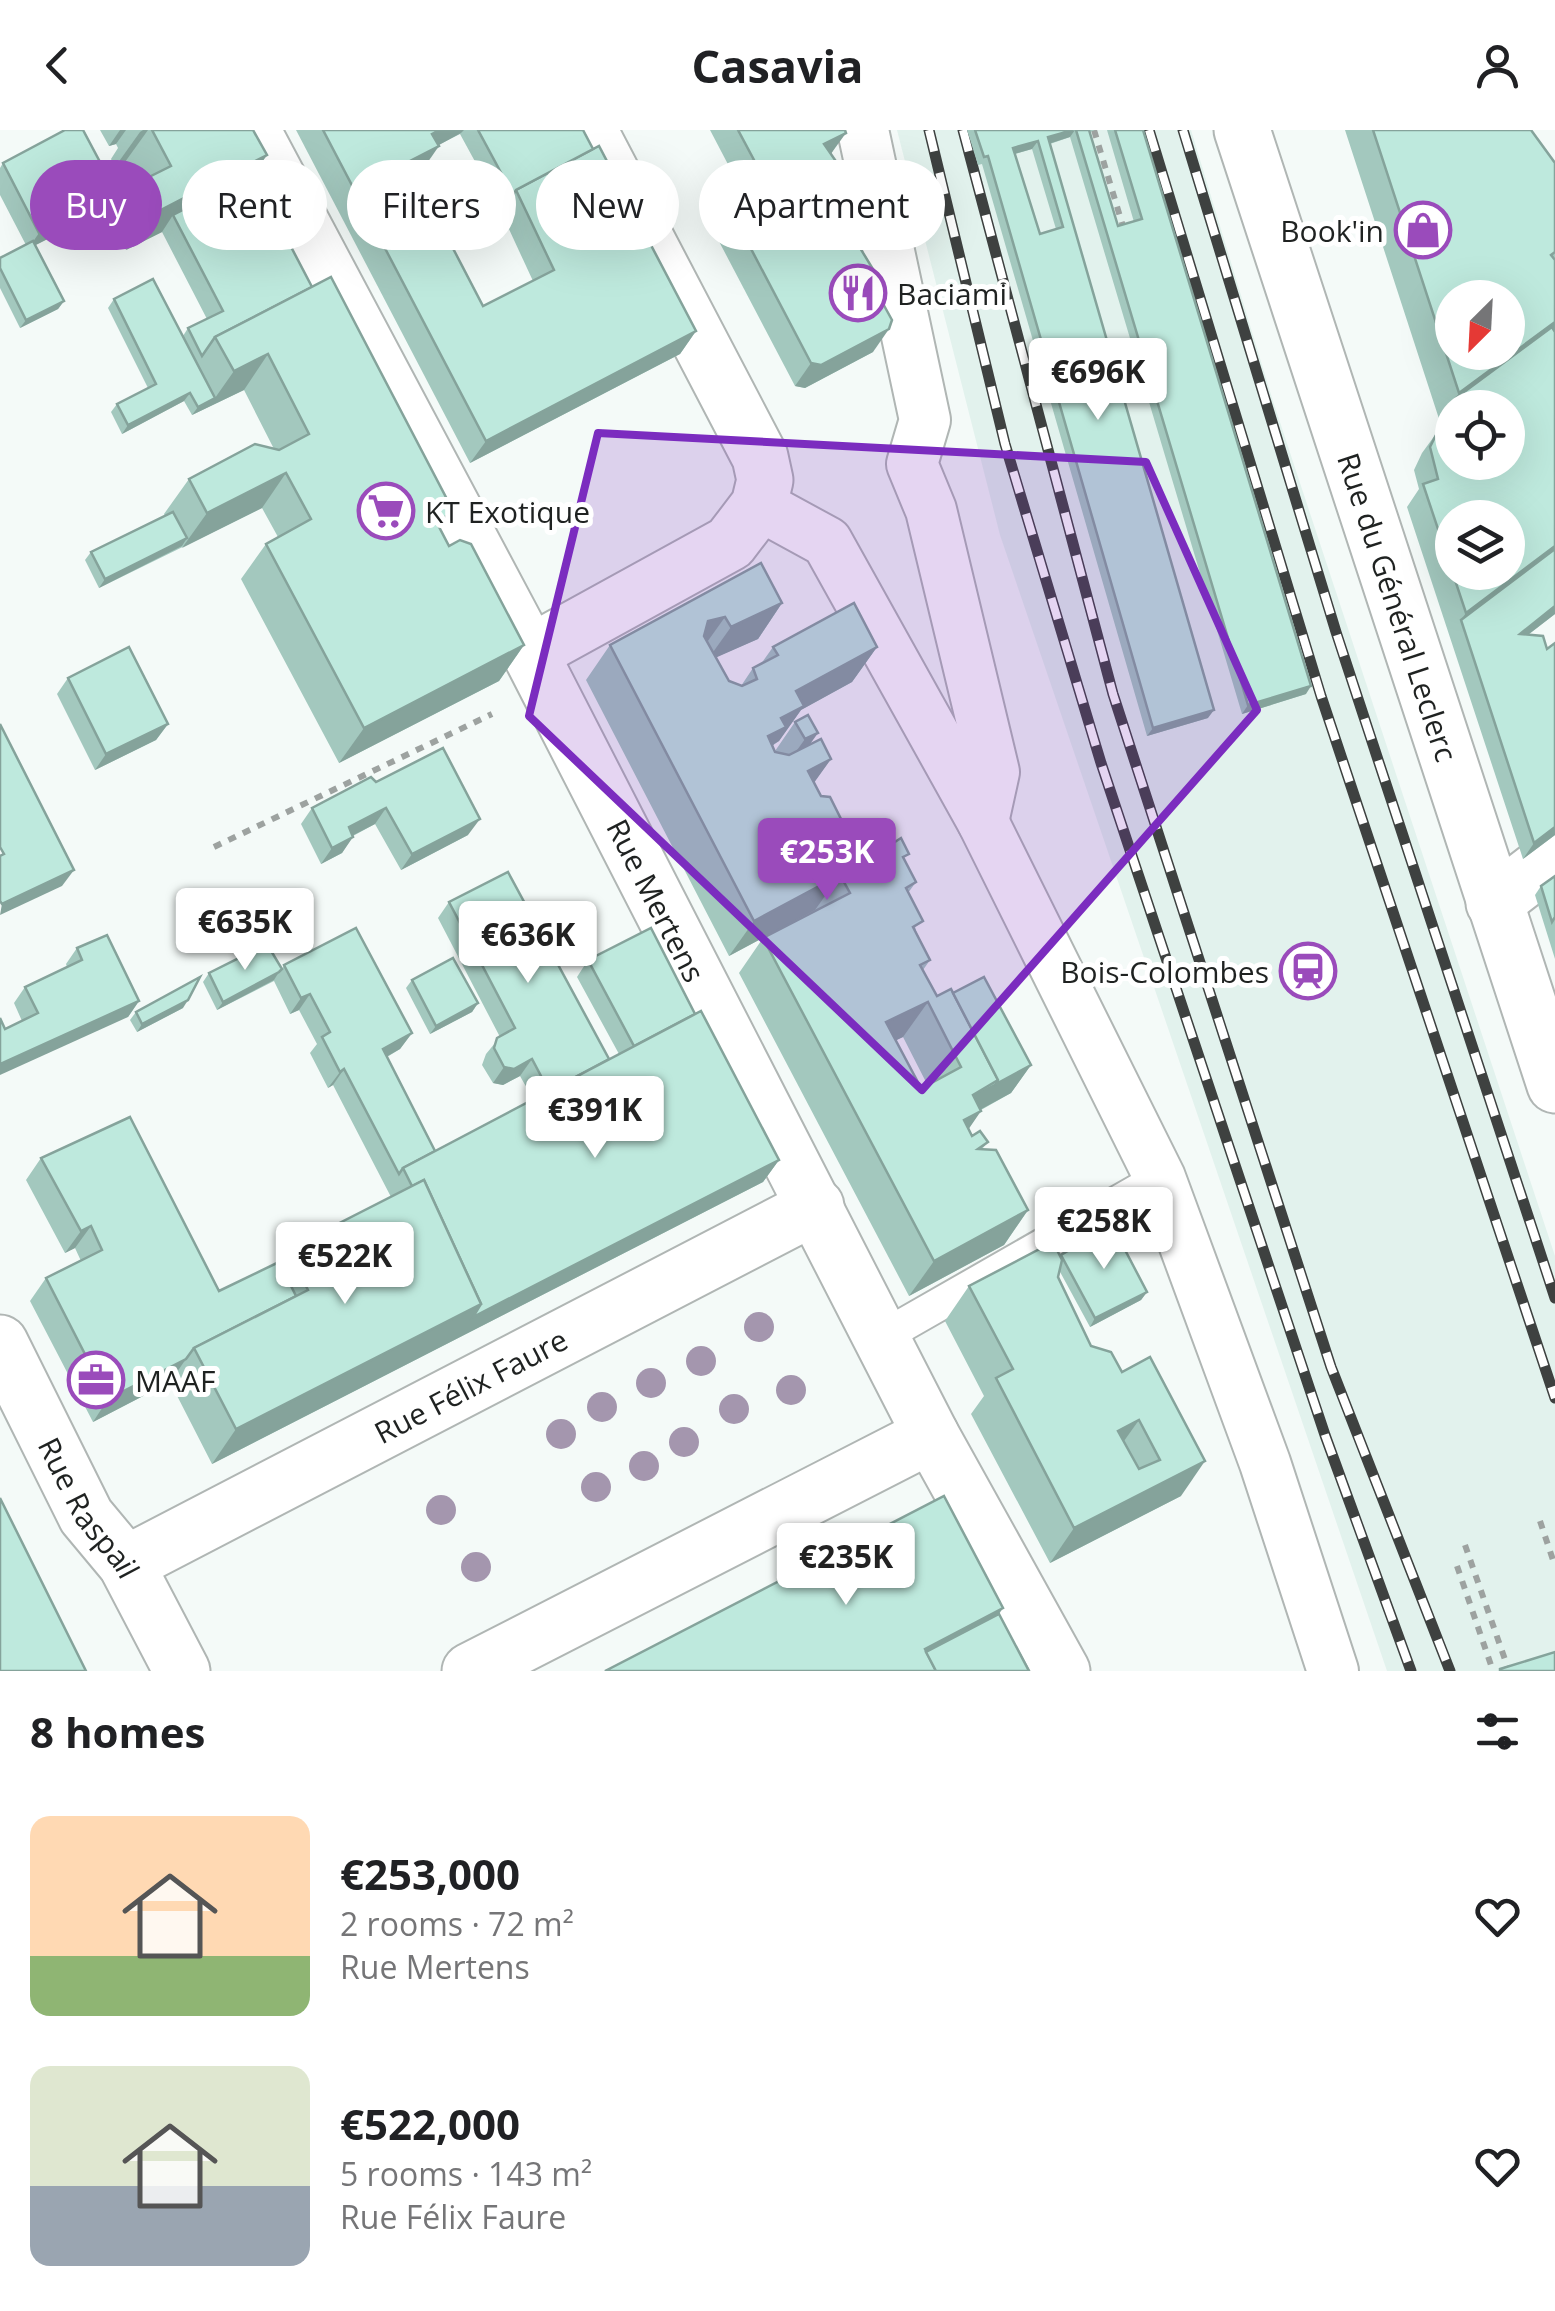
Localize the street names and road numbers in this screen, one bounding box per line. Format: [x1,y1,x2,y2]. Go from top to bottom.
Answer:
street label: Rue du Général Leclerc [1329,447,1468,767]
street label: Rue Mertens [598,812,716,989]
street label: Rue Félix Faure [367,1318,574,1452]
street label: Rue Raspail [29,1430,150,1585]

